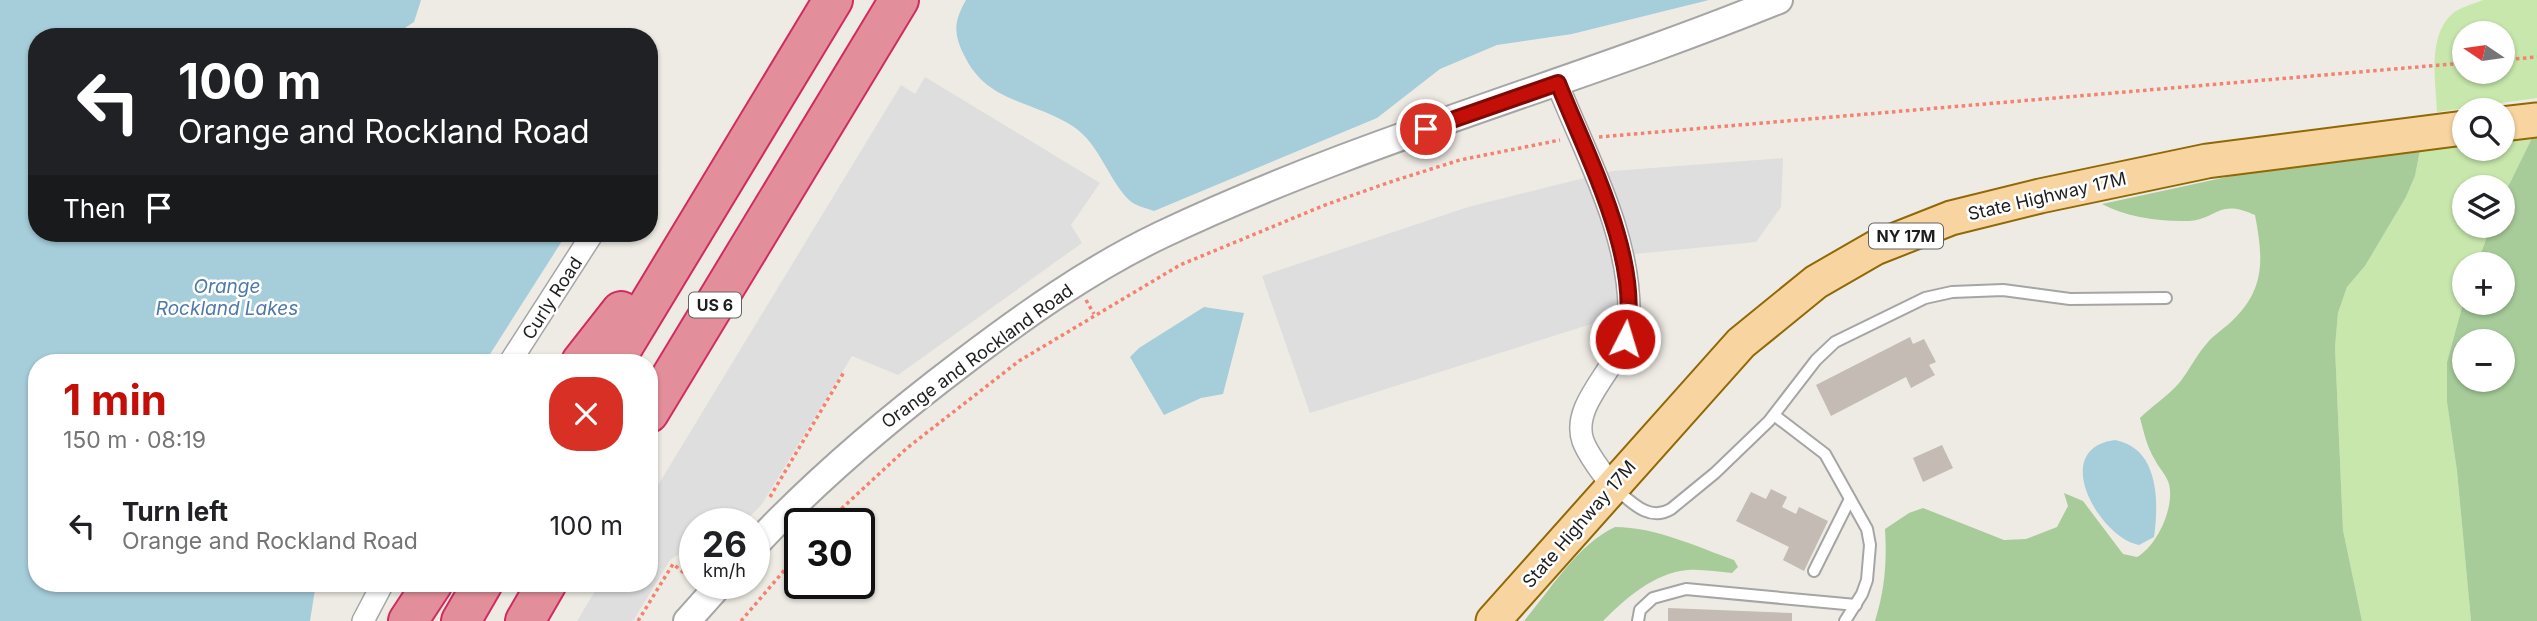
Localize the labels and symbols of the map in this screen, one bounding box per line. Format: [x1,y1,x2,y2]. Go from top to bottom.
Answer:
north arrow [2452,21,2515,84]
pin [1396,99,1456,159]
street label: State Highway 17M [1966,168,2128,224]
road number: NY 17M [1869,224,1943,248]
street label: Curly Road [518,253,586,343]
water label: Orange Rockland Lakes [156,275,298,320]
street label: Orange and Rockland Road [877,279,1077,433]
road number: US 6 [689,292,741,318]
position arrow [1588,302,1662,376]
street label: State Highway 17M [1518,456,1640,592]
speed limit sign: 30 [784,508,875,599]

